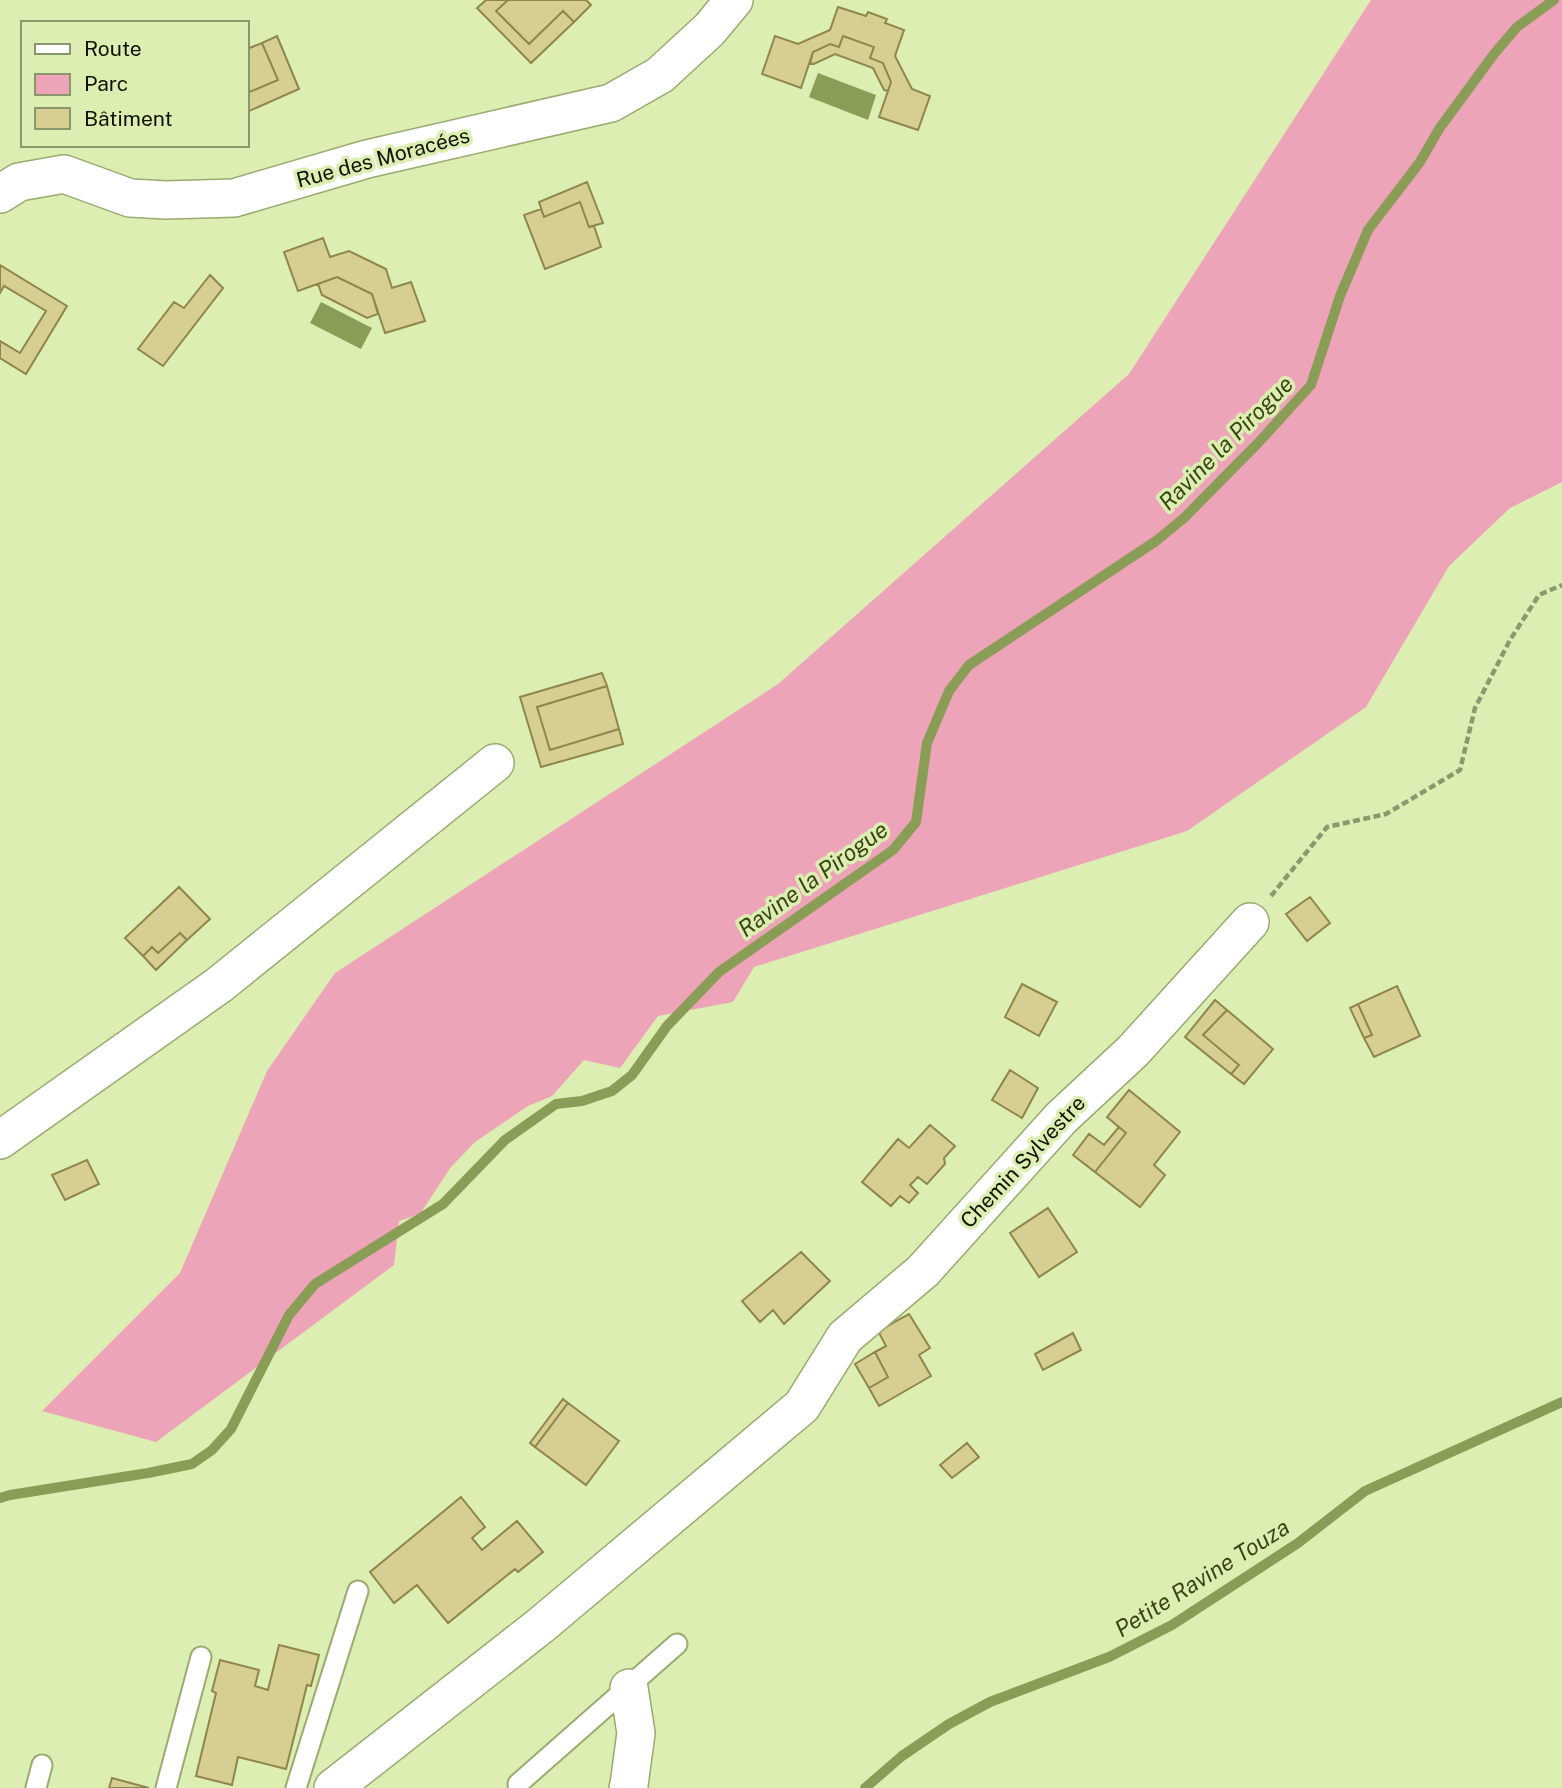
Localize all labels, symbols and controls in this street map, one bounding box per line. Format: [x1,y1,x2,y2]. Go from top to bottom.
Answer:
legend [21,21,248,147]
text: Route [84,36,142,61]
text: Parc [84,71,128,96]
text: Bâtiment [84,106,173,131]
street label: Rue des Moracées [294,122,472,193]
water label: Ravine la Pirogue [1153,370,1298,515]
water label: Ravine la Pirogue [733,815,893,942]
street label: Chemin Sylvestre [955,1091,1090,1233]
water label: Petite Ravine Touza [1109,1513,1294,1642]

